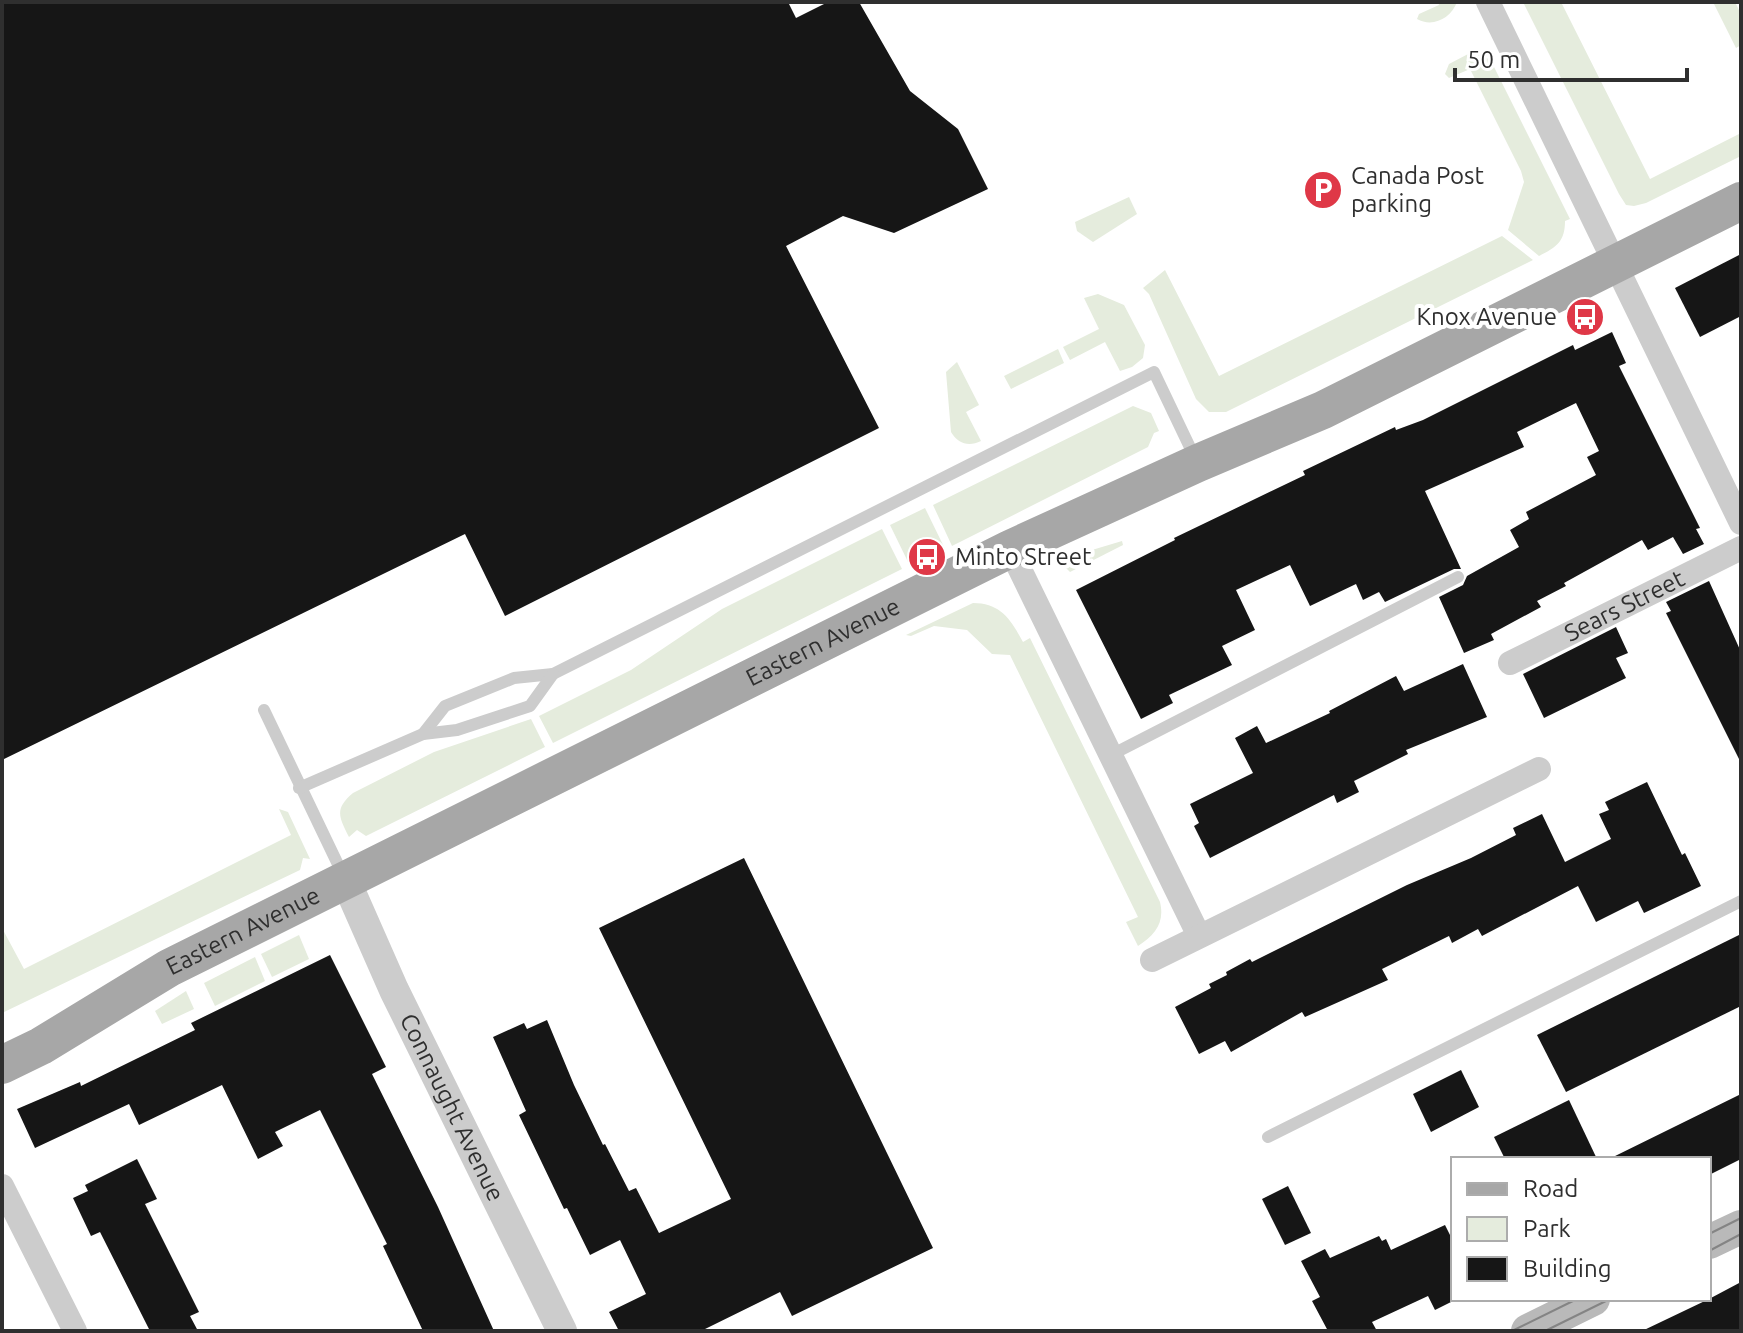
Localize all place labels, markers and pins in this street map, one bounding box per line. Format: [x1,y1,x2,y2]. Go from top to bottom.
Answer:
place label: Canada Post parking [1351,162,1485,217]
parking icon: Canada Post parking [1302,169,1344,211]
bus stop icon: Knox Avenue [1564,296,1606,338]
place label: Knox Avenue [1416,303,1557,330]
bus stop icon: Minto Street [906,536,948,578]
place label: Minto Street [955,543,1092,570]

